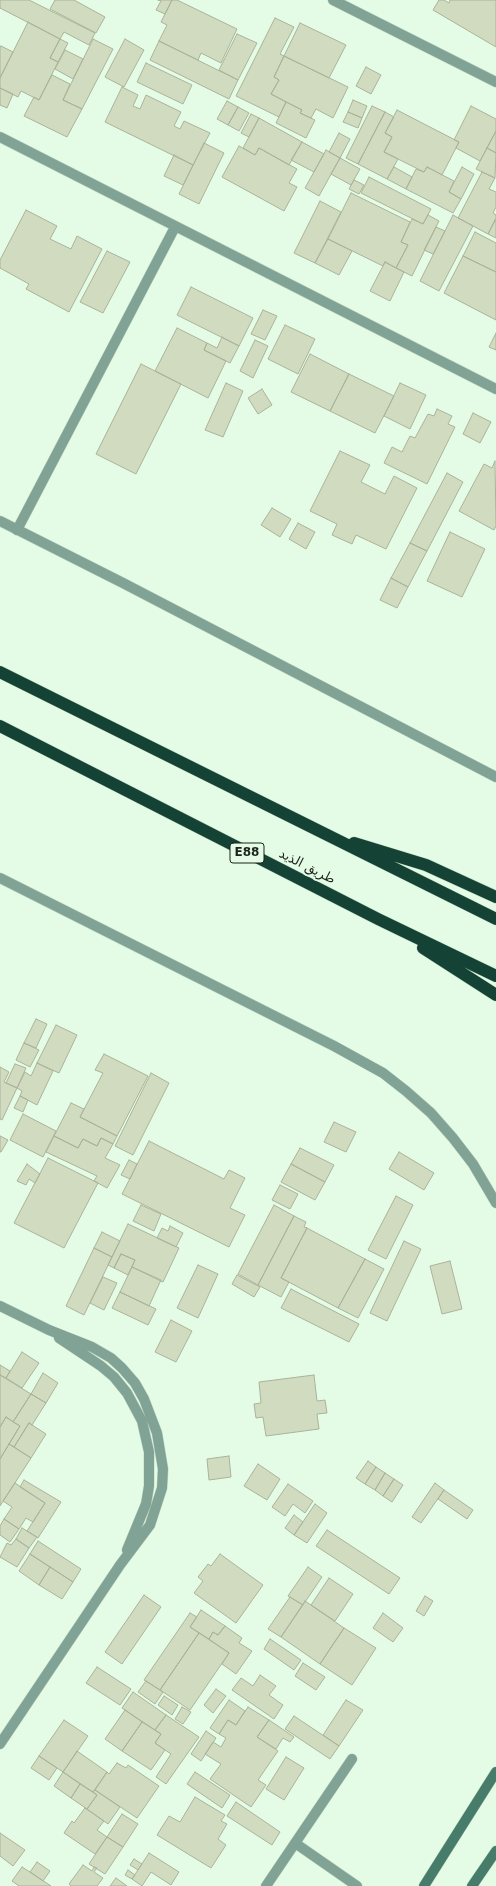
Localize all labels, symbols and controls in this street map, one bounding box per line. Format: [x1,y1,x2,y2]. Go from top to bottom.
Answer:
road number: E88 [230,843,264,863]
street label: طريق الذيد [276,846,338,888]

